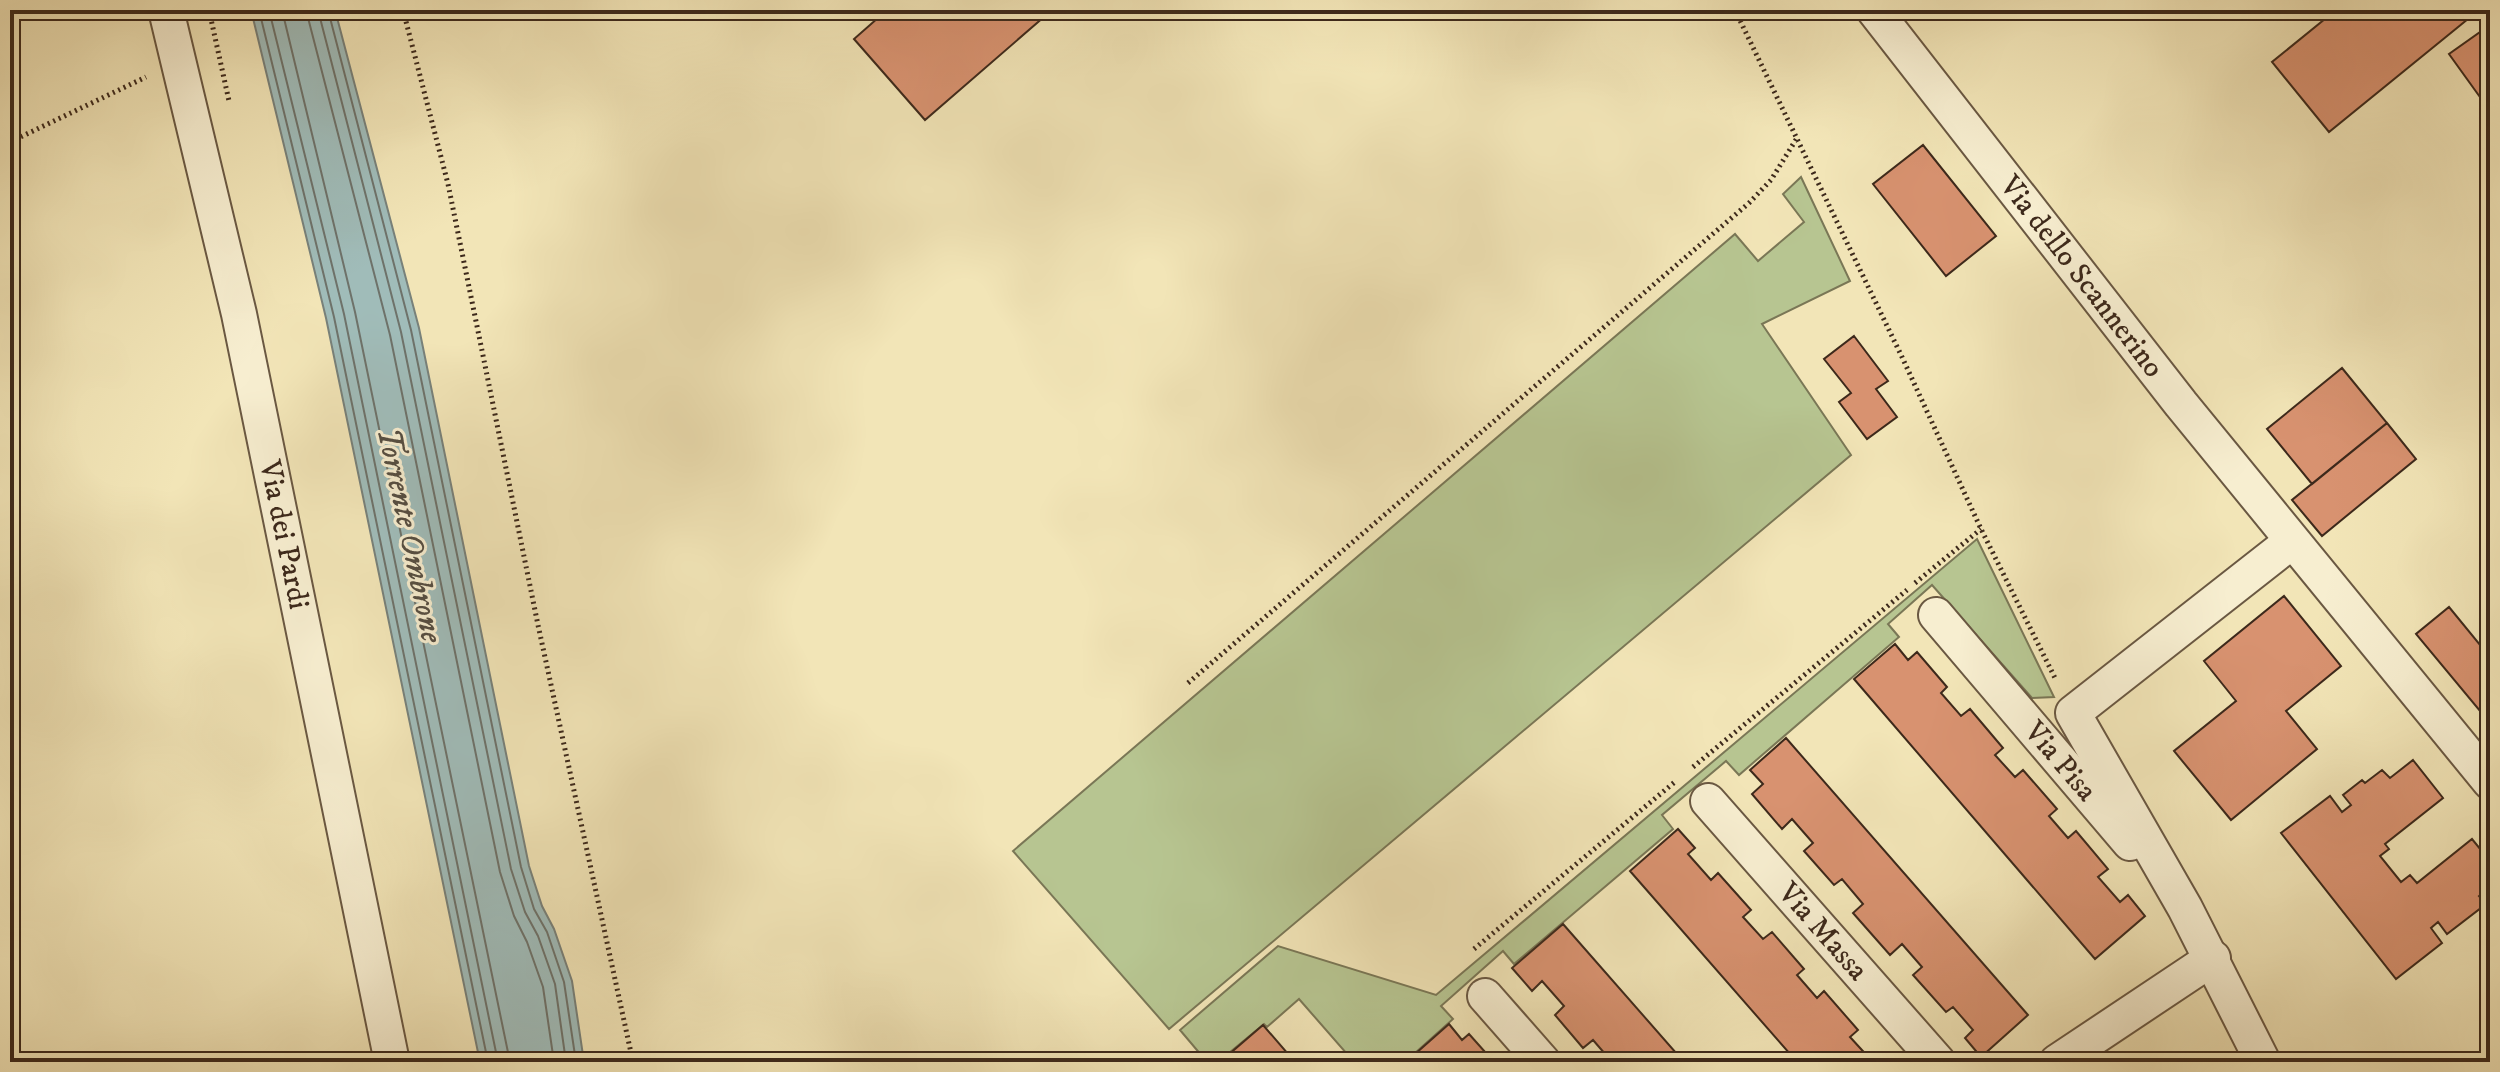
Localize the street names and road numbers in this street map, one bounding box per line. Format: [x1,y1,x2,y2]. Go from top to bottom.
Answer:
street label: Via dello Scannerino [1991,167,2172,385]
street label: Via dei Pardi [251,456,317,613]
street label: Via Pisa [2015,713,2105,809]
street label: Via Massa [1769,874,1876,988]

